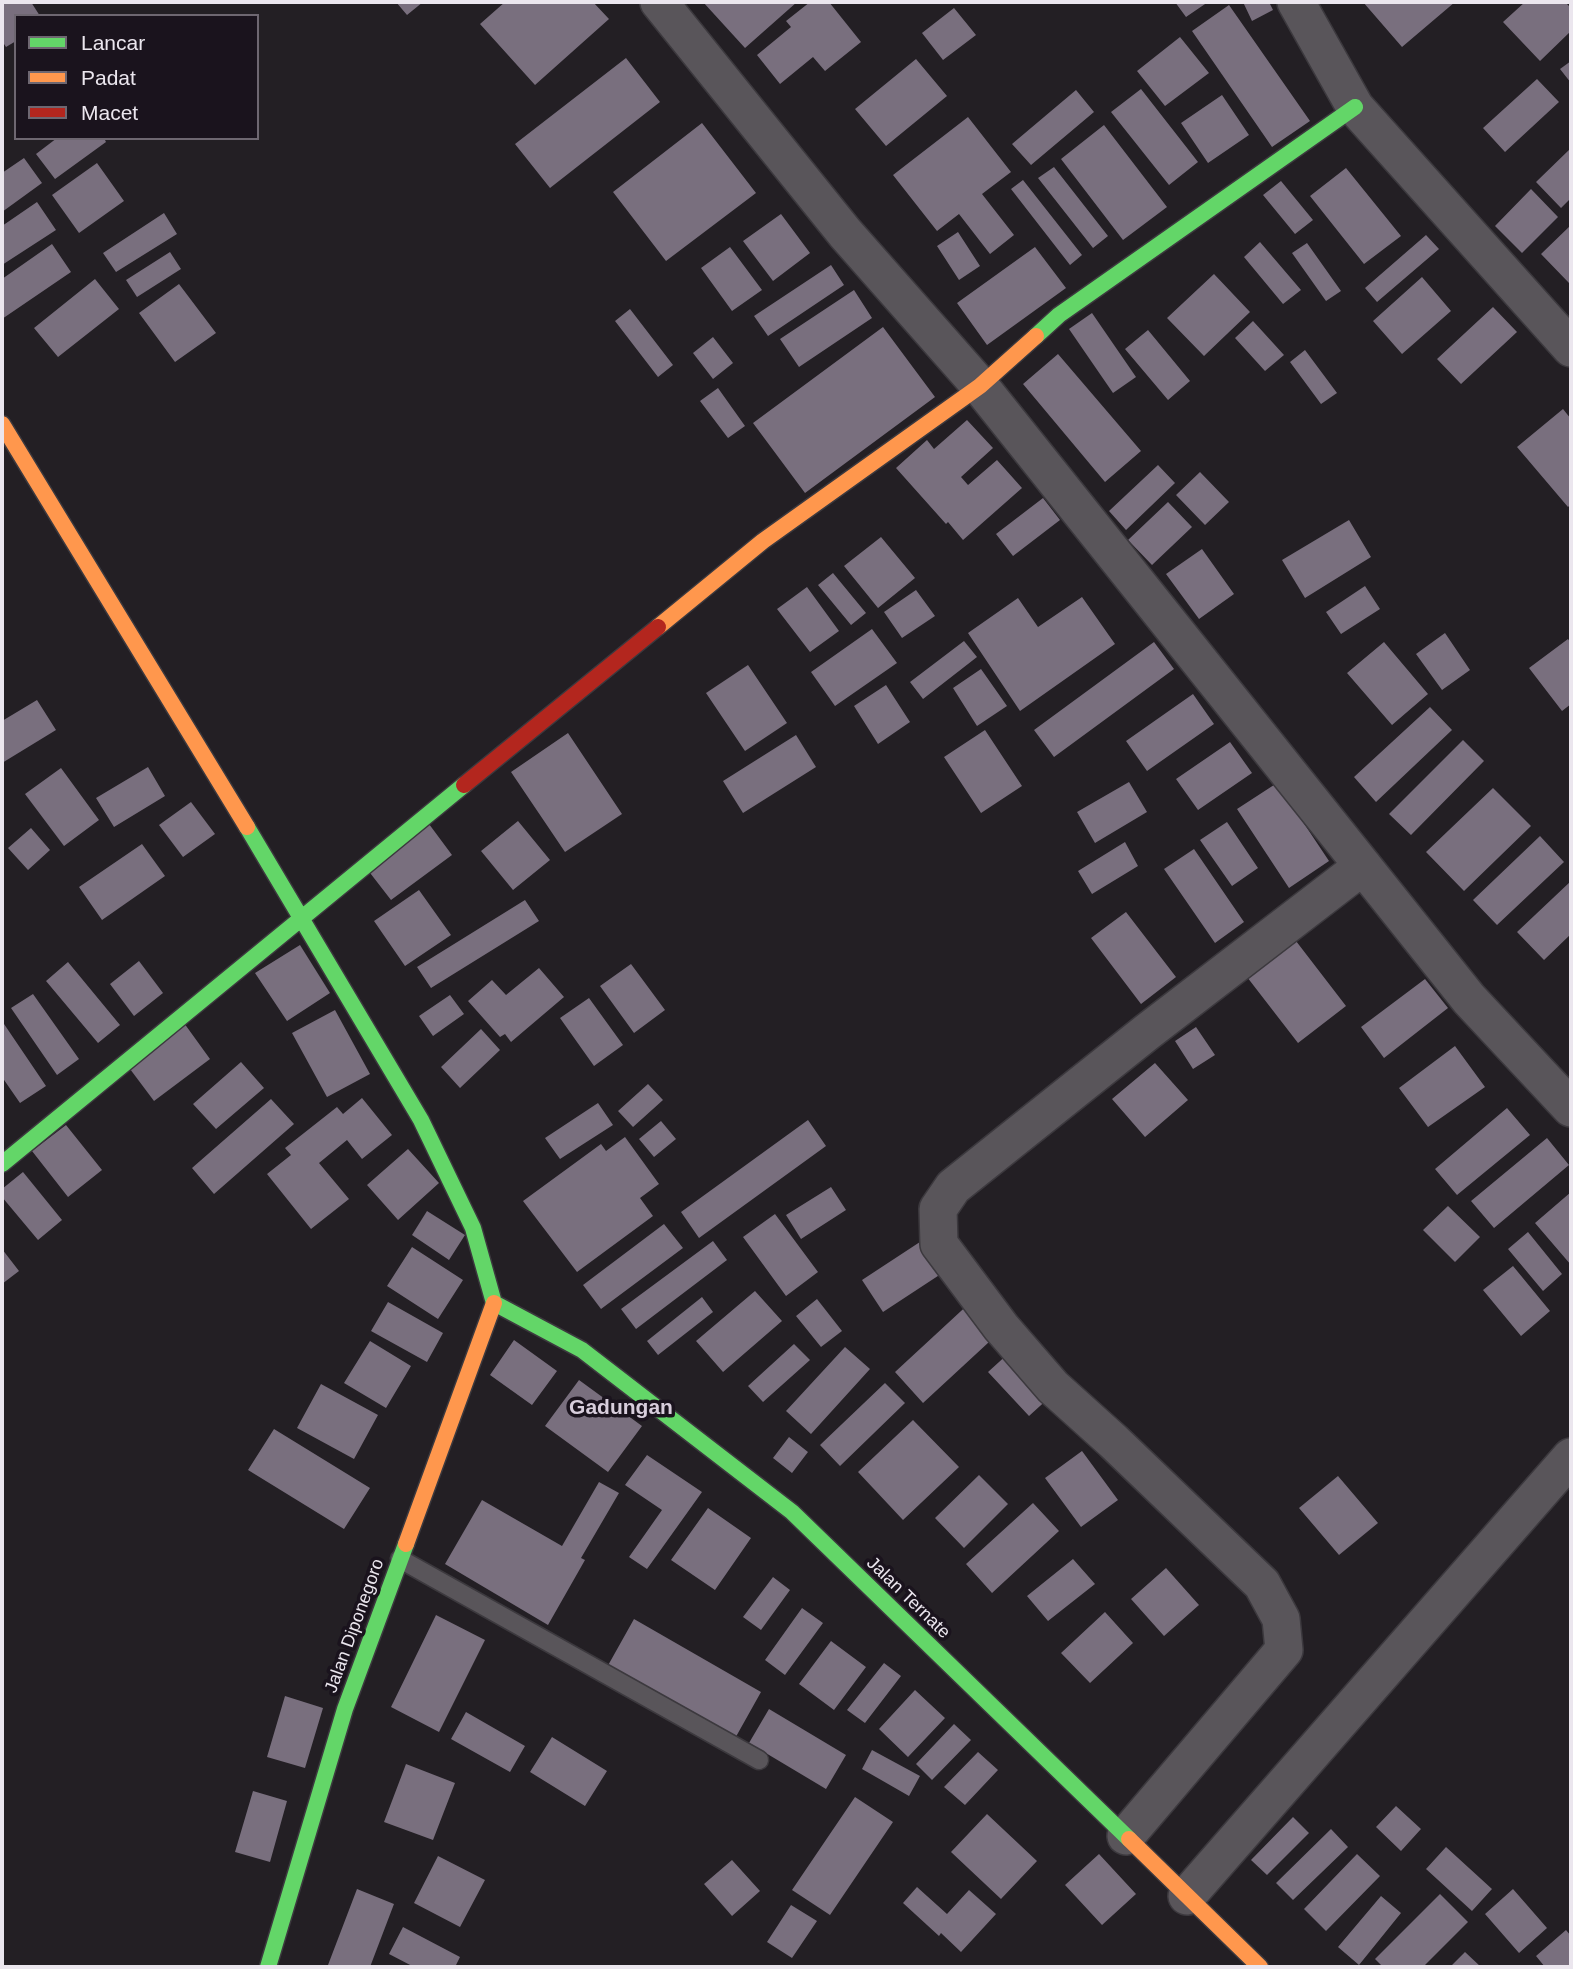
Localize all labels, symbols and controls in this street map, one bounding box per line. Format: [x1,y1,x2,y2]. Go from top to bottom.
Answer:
legend [14,14,259,140]
text: Lancar [81,31,145,54]
text: Padat [81,66,136,89]
text: Macet [81,101,138,124]
district label: Gadungan [569,1395,673,1421]
street label: Jalan Ternate [862,1553,954,1643]
street label: Jalan Diponegoro [321,1556,389,1696]

